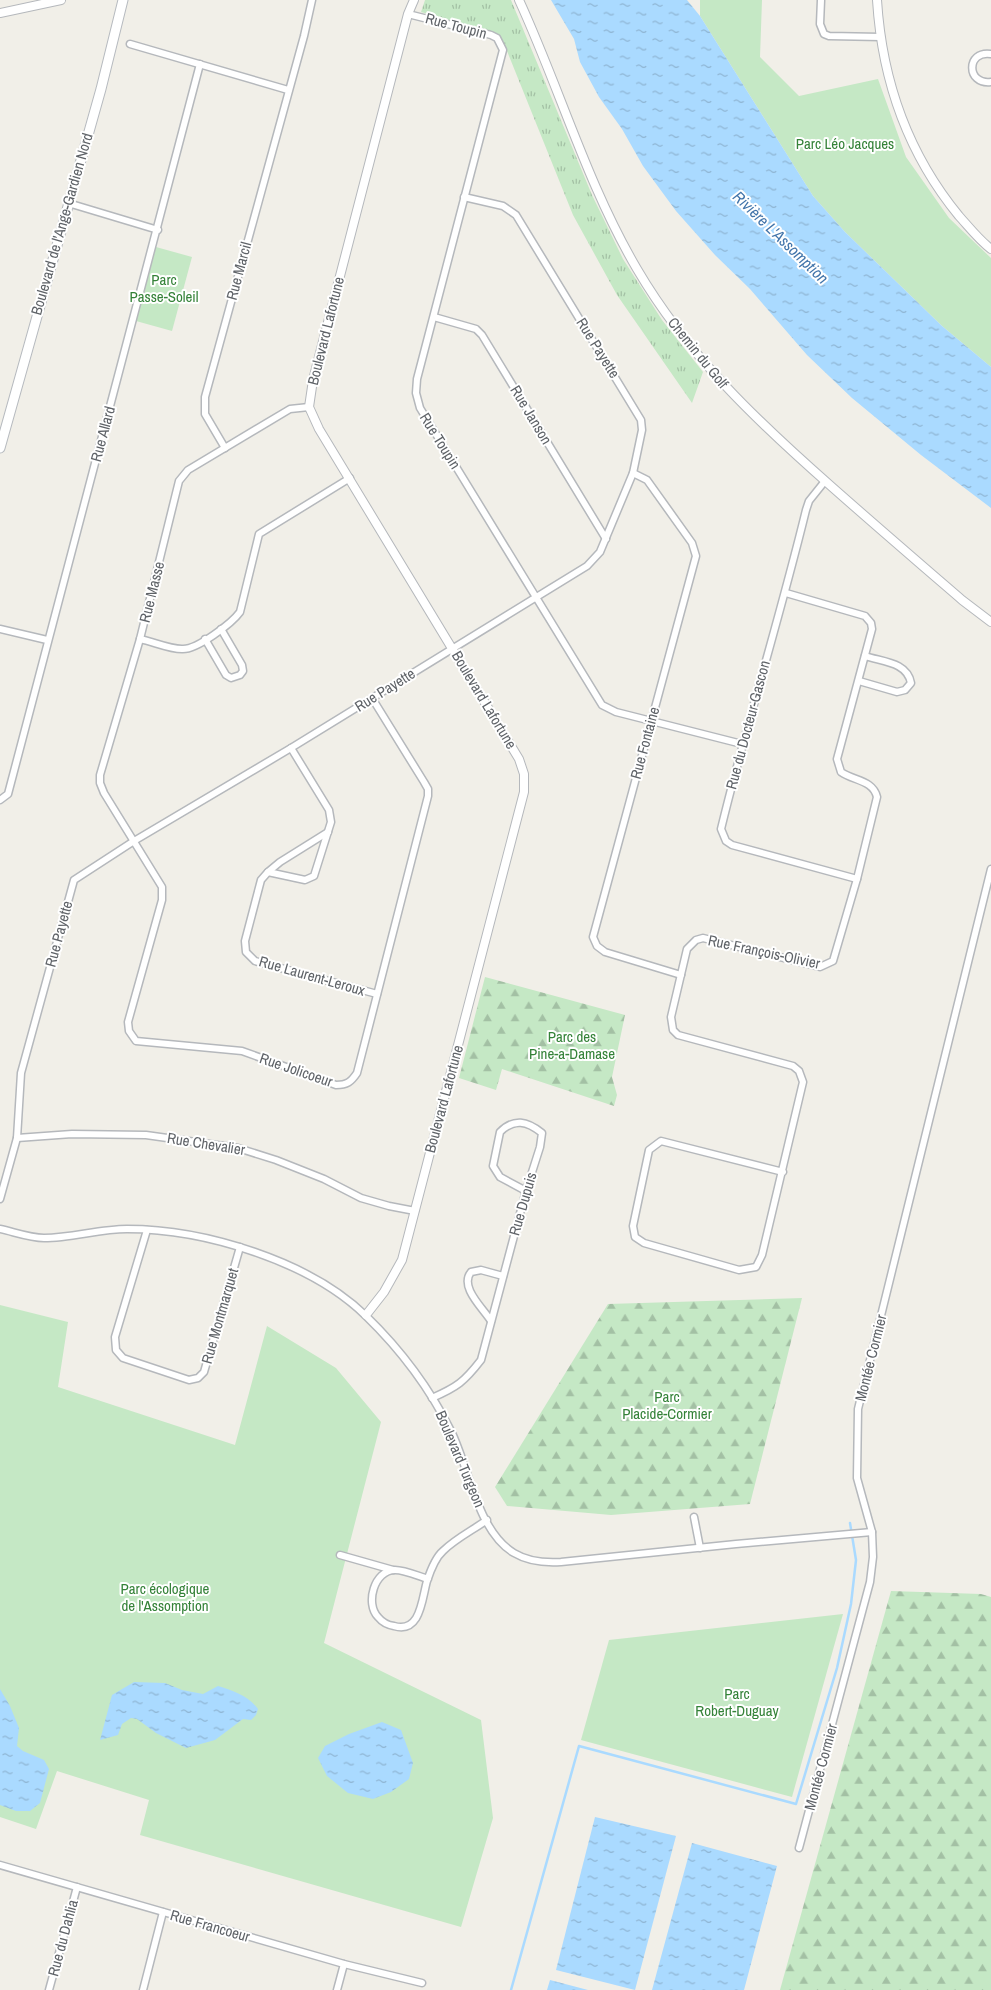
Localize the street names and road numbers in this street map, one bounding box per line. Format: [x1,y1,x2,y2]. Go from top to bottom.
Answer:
street label: Rue Toupin [423,7,489,44]
street label: Boulevard de l'Ange-Gardien Nord [25,130,98,317]
street label: Rue Marcil [221,239,256,302]
street label: Boulevard Lafortune [302,274,349,387]
street label: Rue Payette [572,313,625,382]
street label: Chemin du Golf [663,313,734,393]
street label: Rue Janson [506,381,557,448]
street label: Rue Allard [85,404,120,464]
street label: Rue Toupin [415,409,466,473]
street label: Rue Masse [134,559,169,625]
street label: Boulevard Lafortune [447,647,522,753]
street label: Rue du Docteur-Gascon [720,658,775,792]
street label: Rue Payette [350,663,419,716]
street label: Rue Fontaine [625,704,664,781]
street label: Rue Payette [40,898,77,969]
street label: Rue François-Olivier [706,929,822,974]
street label: Rue Laurent-Leroux [257,950,368,1001]
street label: Boulevard Lafortune [419,1043,468,1155]
street label: Rue Jolicoeur [257,1047,335,1092]
street label: Rue Chevalier [166,1127,247,1160]
street label: Rue Dupuis [503,1170,542,1238]
street label: Rue Montmarquet [196,1265,243,1366]
street label: Montée Cormier [850,1312,891,1404]
street label: Boulevard Turgeon [431,1407,490,1510]
street label: Montée Cormier [799,1721,842,1813]
street label: Rue du Dahlia [42,1897,83,1979]
street label: Rue Francoeur [168,1904,252,1947]

